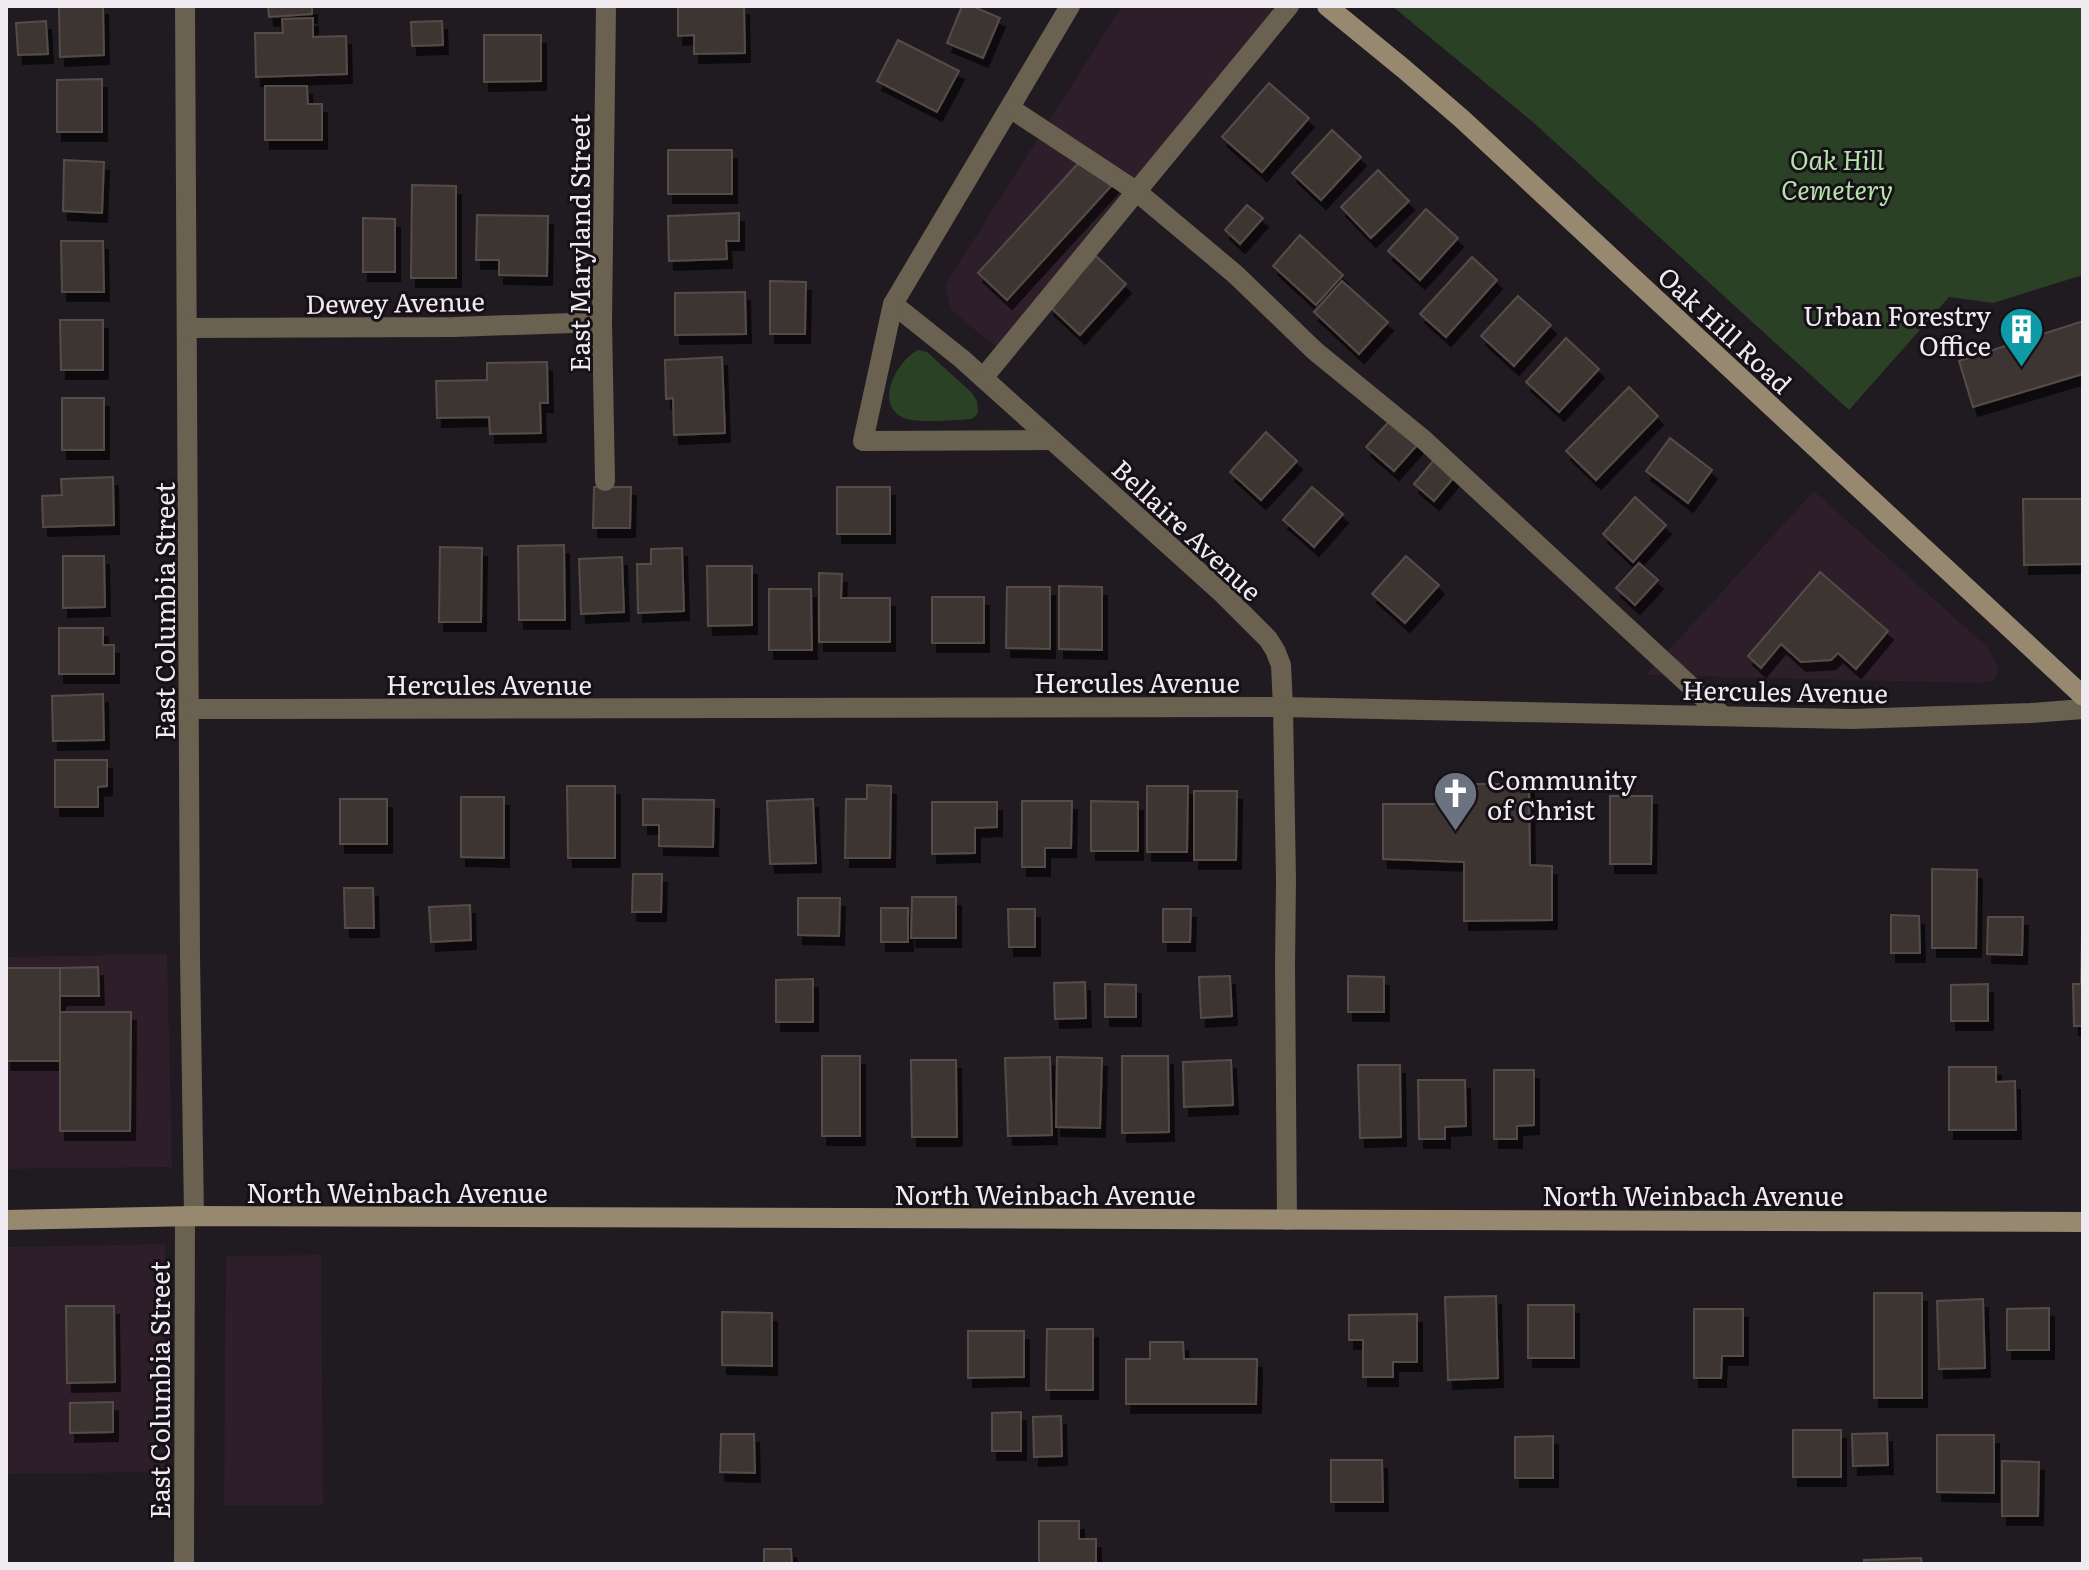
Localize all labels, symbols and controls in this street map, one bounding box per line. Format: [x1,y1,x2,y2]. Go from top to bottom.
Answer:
street label: East Maryland Street [559,113,598,372]
park label: Oak Hill Cemetery [1781,139,1893,208]
street label: Oak Hill Road [1650,256,1802,402]
street label: Dewey Avenue [305,280,485,322]
place label: Urban Forestry Office [1803,295,1991,364]
building icon: Urban Forestry Office [1998,305,2046,368]
street label: Bellaire Avenue [1104,449,1272,609]
street label: East Columbia Street [144,482,183,740]
street label: Hercules Avenue [1034,662,1240,701]
street label: Hercules Avenue [386,664,592,703]
street label: Hercules Avenue [1682,669,1888,711]
place label: Community of Christ [1487,759,1637,828]
church icon: Community of Christ [1432,769,1480,832]
street label: North Weinbach Avenue [246,1172,548,1211]
street label: North Weinbach Avenue [894,1174,1196,1213]
street label: North Weinbach Avenue [1542,1175,1844,1214]
street label: East Columbia Street [139,1261,178,1519]

